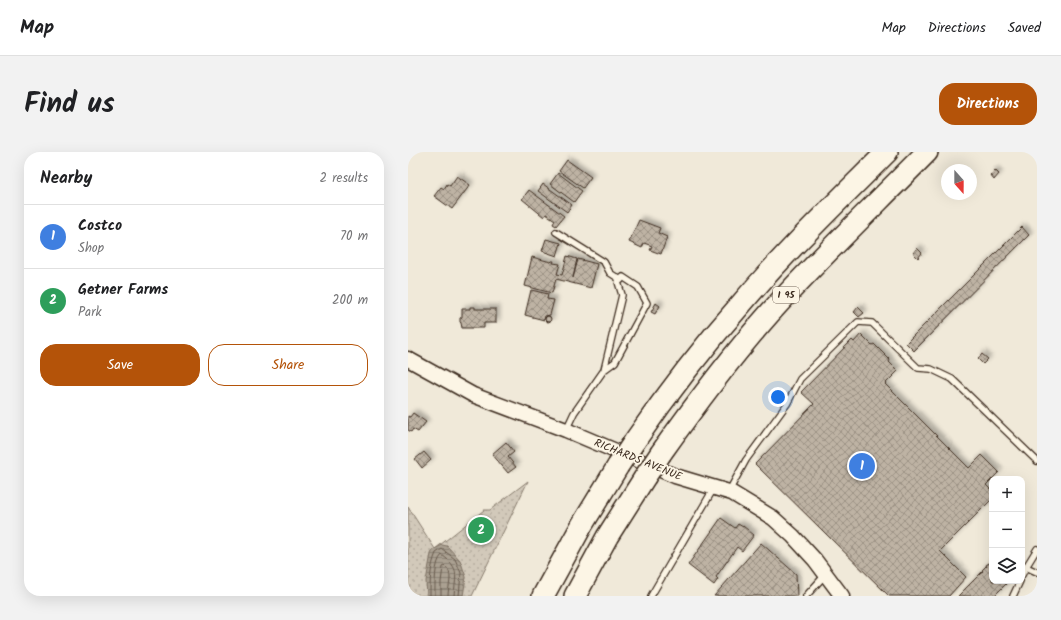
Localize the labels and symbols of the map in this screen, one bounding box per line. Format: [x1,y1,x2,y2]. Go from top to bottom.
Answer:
north arrow [941,164,977,200]
road number: I 95 [773,287,799,303]
your location [768,387,788,407]
street label: RICHARDS AVENUE [591,434,685,486]
pin: 1 [849,451,875,481]
pin: 2 [468,515,494,545]

